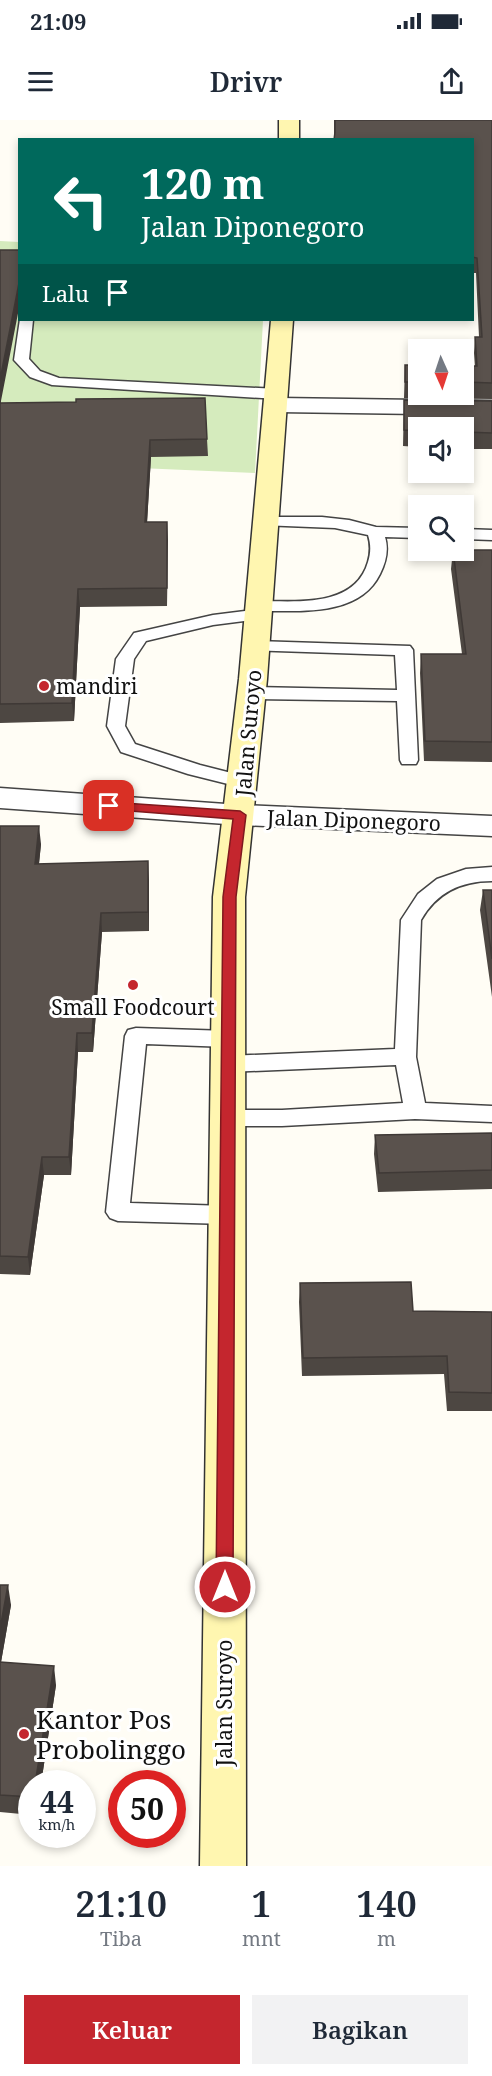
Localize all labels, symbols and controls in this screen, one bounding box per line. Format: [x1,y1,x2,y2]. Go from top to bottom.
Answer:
text: 21:09 [30,6,86,36]
text: Drivr [210,63,282,100]
icon: menu [24,65,57,98]
icon: share [435,65,468,98]
text: 120 m [141,154,265,211]
icon: left [42,162,120,240]
text: Jalan Diponegoro [141,208,365,245]
icon: arrive [101,276,134,309]
text: Lalu [42,278,89,308]
north arrow [408,339,474,405]
map controls [408,339,474,561]
button: sound [408,417,474,483]
button: search [408,495,474,561]
street label: Jalan Suroyo [228,669,267,798]
place label: mandiri [56,672,138,700]
marker: mandiri [37,679,51,693]
pin [83,780,134,831]
icon: arrive [92,789,125,822]
street label: Jalan Diponegoro [266,803,441,837]
marker: Small Foodcourt [126,978,140,992]
place label: Small Foodcourt [51,993,215,1021]
position arrow [193,1555,257,1619]
street label: Jalan Suroyo [210,1640,238,1768]
place label: Kantor Pos Probolinggo [36,1701,186,1767]
marker: Kantor Pos Probolinggo [17,1727,31,1741]
speed limit sign: 50 [108,1770,186,1848]
text: 44 [40,1781,74,1822]
text: km/h [39,1814,75,1834]
text: 21:10 [75,1879,167,1928]
text: 1 [251,1879,272,1928]
text: 140 [356,1879,417,1928]
text: Tiba [100,1925,142,1952]
text: mnt [242,1925,281,1952]
text: m [377,1925,396,1952]
button: Keluar [24,1995,240,2064]
button: Bagikan [252,1995,468,2064]

